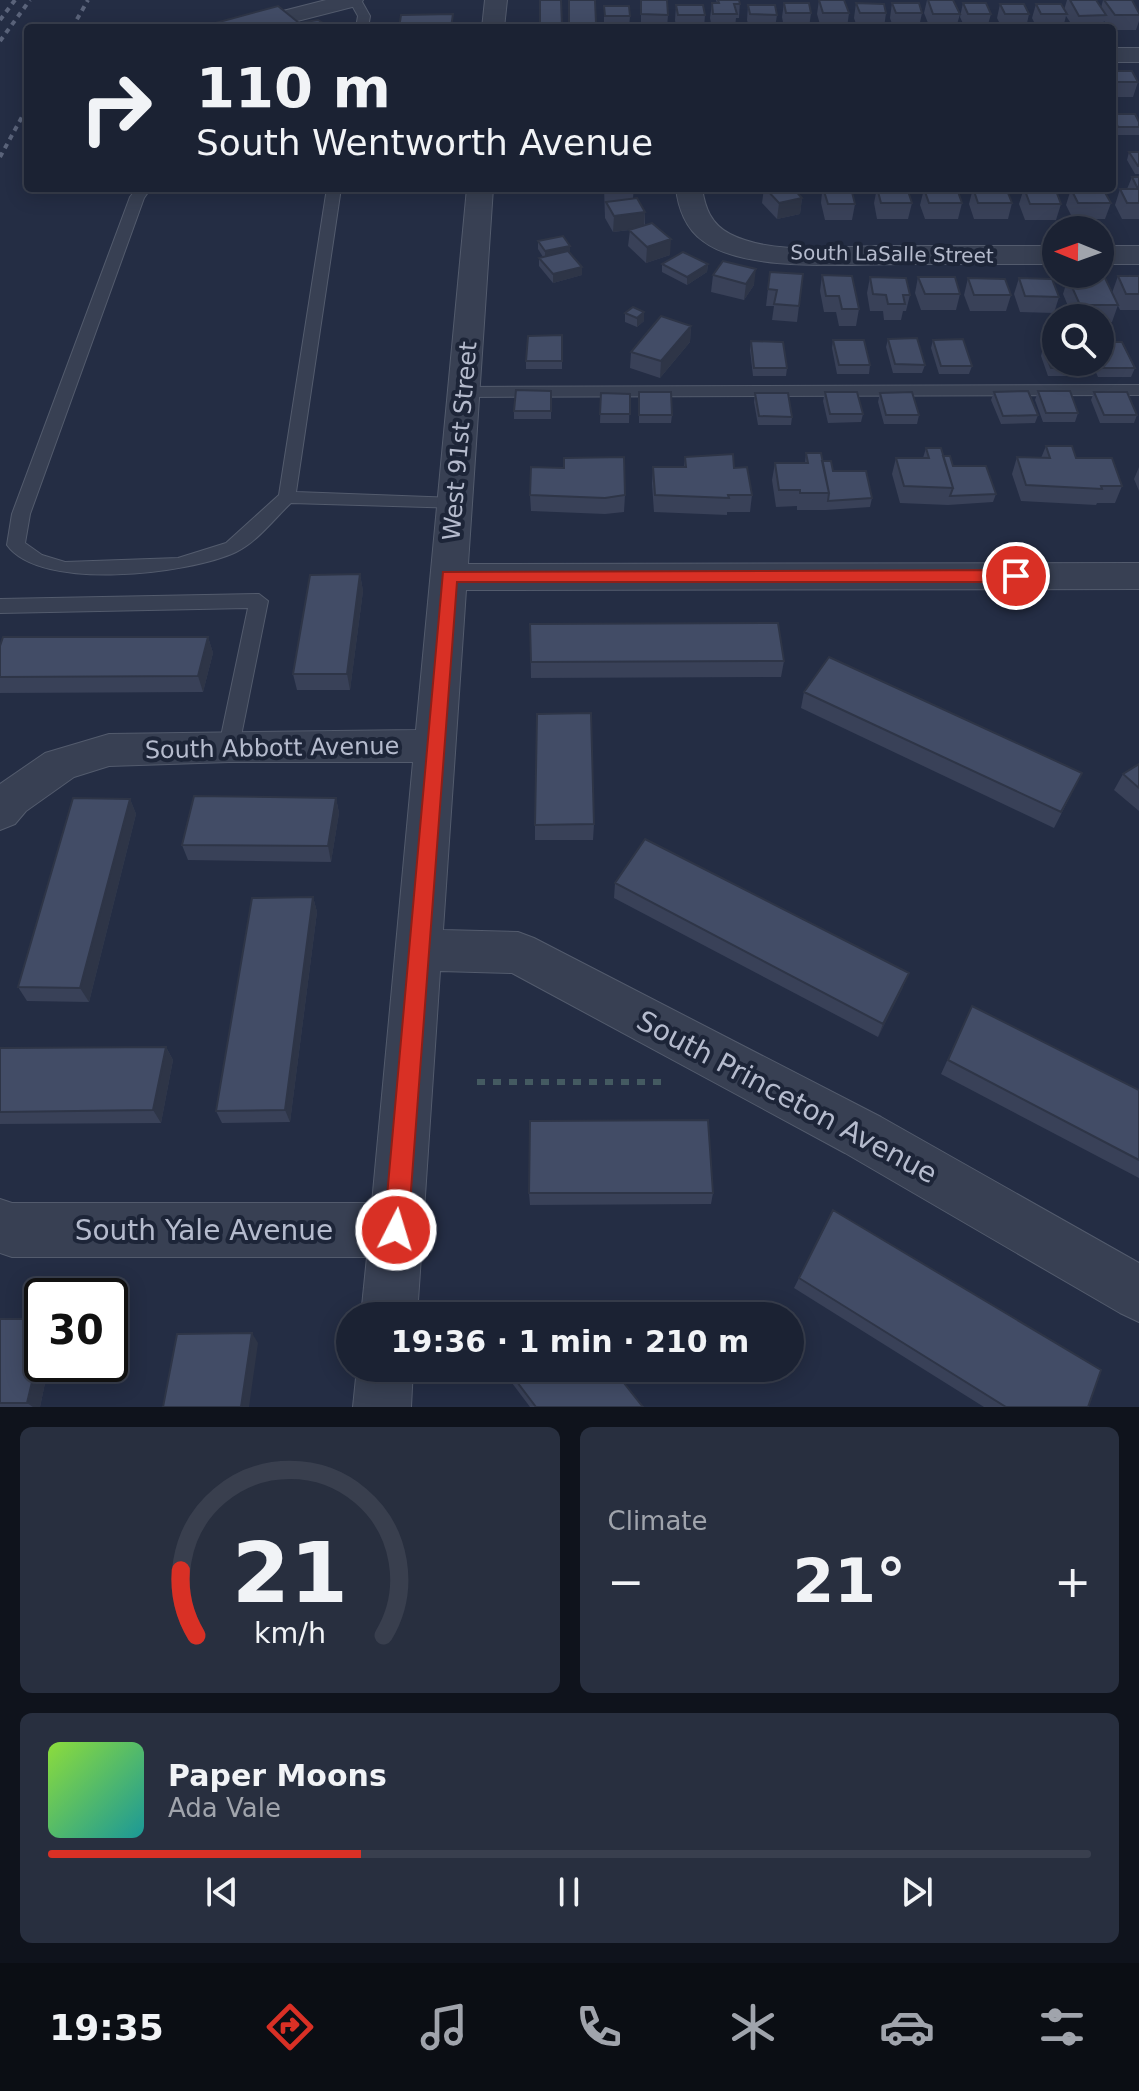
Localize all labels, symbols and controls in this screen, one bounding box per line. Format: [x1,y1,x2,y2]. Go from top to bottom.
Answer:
text: 110 m [196,55,391,120]
icon: right [64,56,168,160]
text: South Wentworth Avenue [196,122,653,163]
north arrow [1042,216,1114,288]
map controls [1042,216,1114,376]
street label: South LaSalle Street [790,240,994,268]
button: search [1042,304,1114,376]
street label: West 91st Street [437,340,483,542]
pin [982,542,1050,610]
icon: arrive [994,554,1038,598]
street label: South Abbott Avenue [144,732,400,764]
street label: South Princeton Avenue [631,1004,943,1190]
position arrow [354,1188,438,1272]
street label: South Yale Avenue [75,1214,333,1247]
speed limit sign: 30 [24,1278,128,1382]
text: 19:36 · 1 min · 210 m [391,1324,749,1359]
text: Climate [608,1506,708,1536]
text: 21 [232,1525,348,1622]
text: 21° [793,1546,906,1616]
text: − [608,1556,644,1607]
text: + [1054,1556,1091,1607]
text: km/h [254,1616,326,1650]
text: Paper Moons [168,1758,387,1793]
text: Ada Vale [168,1793,281,1823]
icon: previous [200,1870,244,1914]
icon: pause [547,1870,591,1914]
icon: next [895,1870,939,1914]
icon: directions [262,1999,318,2055]
icon: music [416,1999,472,2055]
icon: phone [571,1999,627,2055]
icon: climate [725,1999,781,2055]
icon: car [879,1999,935,2055]
icon: filters [1034,1999,1090,2055]
text: 19:35 [49,2007,164,2048]

